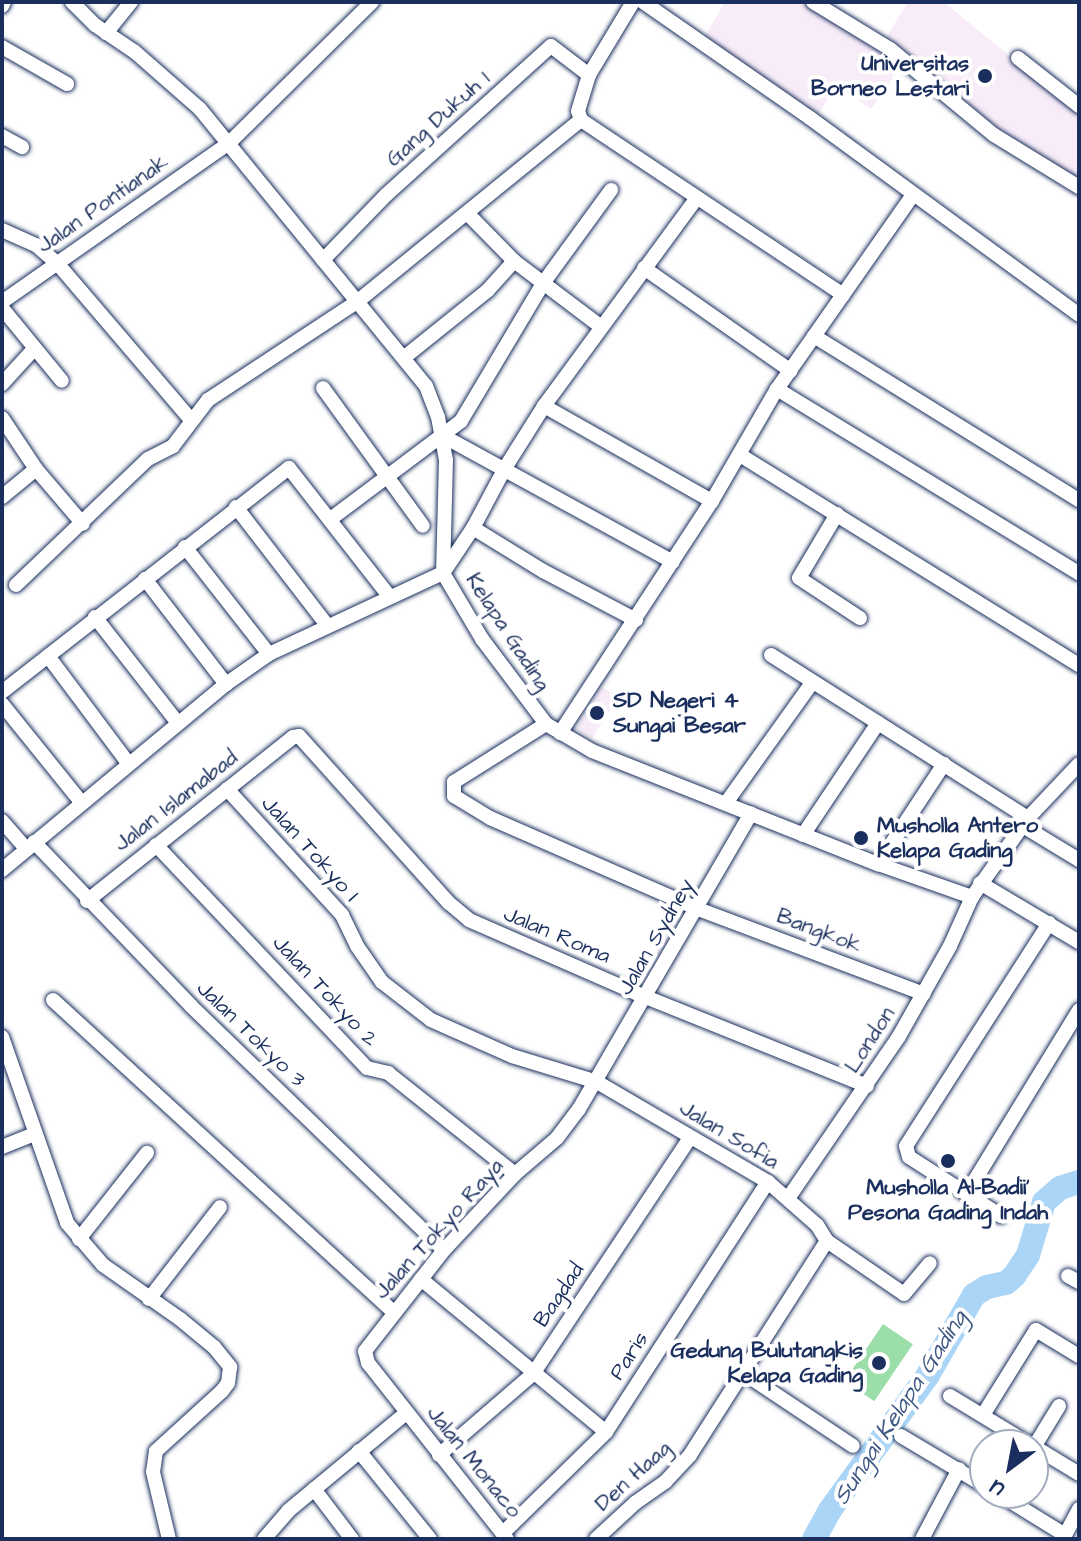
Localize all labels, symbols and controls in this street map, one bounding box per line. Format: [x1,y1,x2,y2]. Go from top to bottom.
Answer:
place label: Universitas Borneo Lestari [811,50,969,102]
street label: Gang Dukuh 1 [381,66,495,172]
marker: Universitas Borneo Lestari [976,67,994,85]
street label: Jalan Pontianak [32,149,174,259]
street label: Kelapa Gading [460,568,556,696]
place label: SD Negeri 4 Sungai Besar [613,687,746,738]
marker: SD Negeri 4 Sungai Besar [588,704,606,722]
street label: Jalan Islamabad [109,745,243,857]
street label: Jalan Tokyo I [256,791,364,907]
place label: Musholla Antero Kelapa Gading [877,812,1038,864]
marker: Musholla Antero Kelapa Gading [852,829,870,847]
street label: Jalan Sydney [612,874,700,1000]
street label: Jalan Roma [500,901,614,969]
street label: Bangkok [773,903,865,959]
street label: Jalan Tokyo 2 [267,930,383,1052]
street label: Jalan Tokyo 3 [191,975,311,1093]
street label: London [839,1002,901,1078]
street label: Jalan Sofia [674,1095,784,1175]
marker: Musholla Al-Badii' Pesona Gading Indah [939,1152,957,1170]
street label: Jalan Tokyo Raya [369,1153,509,1305]
place label: Musholla Al-Badii' Pesona Gading Indah [848,1174,1048,1226]
street label: Bagdad [528,1258,590,1332]
water label: Sungai Kelapa Gading [828,1306,974,1510]
street label: Paris [604,1327,654,1385]
place label: Gedung Bulutangkis Kelapa Gading [670,1337,863,1388]
marker: Gedung Bulutangkis Kelapa Gading [870,1354,888,1372]
street label: Jalan Monaco [421,1401,527,1523]
north arrow [969,1429,1049,1509]
street label: Den Haag [590,1435,676,1517]
text: U [984,1472,1011,1505]

